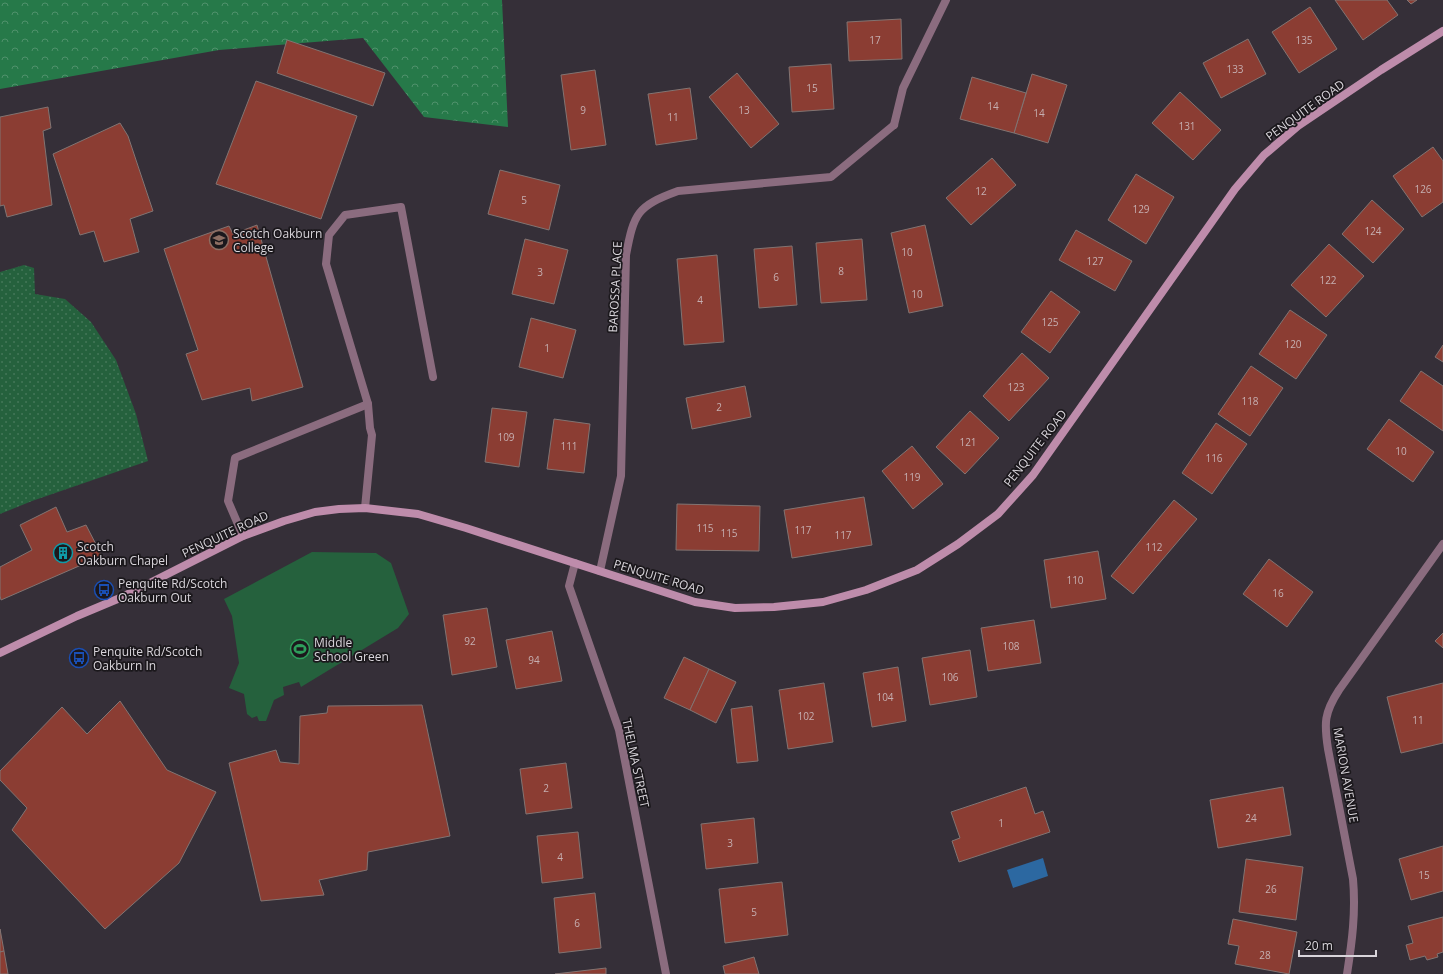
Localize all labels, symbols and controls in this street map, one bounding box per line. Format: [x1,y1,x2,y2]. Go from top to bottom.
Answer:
house number: 17 [869,33,881,47]
house number: 135 [1295,33,1313,47]
house number: 133 [1226,62,1244,76]
street label: PENQUITE ROAD [1262,76,1348,144]
house number: 15 [806,81,818,95]
house number: 14 [987,99,999,113]
house number: 9 [580,103,586,117]
house number: 13 [738,103,750,117]
house number: 14 [1033,106,1045,120]
house number: 11 [667,110,679,124]
house number: 131 [1178,119,1196,133]
house number: 126 [1414,182,1432,196]
house number: 12 [975,184,987,198]
house number: 5 [521,193,527,207]
house number: 129 [1132,202,1150,216]
house number: 124 [1364,224,1382,238]
place label: Scotch Oakburn College [233,225,322,256]
school or university icon: Scotch Oakburn College [208,229,230,251]
street label: BAROSSA PLACE [604,241,626,333]
house number: 10 [901,245,913,259]
house number: 127 [1086,254,1104,268]
house number: 8 [838,264,844,278]
house number: 3 [537,265,543,279]
house number: 6 [773,270,779,284]
house number: 122 [1319,273,1337,287]
house number: 10 [911,287,923,301]
house number: 4 [697,293,703,307]
house number: 125 [1041,315,1059,329]
house number: 120 [1284,337,1302,351]
house number: 1 [544,341,550,355]
house number: 123 [1007,380,1025,394]
house number: 118 [1241,394,1259,408]
house number: 2 [716,400,722,414]
street label: PENQUITE ROAD [999,406,1071,490]
house number: 109 [497,430,515,444]
house number: 121 [959,435,977,449]
house number: 111 [560,439,578,453]
house number: 10 [1395,444,1407,458]
house number: 116 [1205,451,1223,465]
house number: 119 [903,470,921,484]
street label: PENQUITE ROAD [179,506,271,562]
house number: 115 [696,521,714,535]
house number: 117 [794,523,812,537]
house number: 115 [720,526,738,540]
house number: 117 [834,528,852,542]
place label: Scotch Oakburn Chapel [77,538,168,569]
house number: 112 [1145,540,1163,554]
building icon: Scotch Oakburn Chapel [52,542,74,564]
street label: PENQUITE ROAD [612,555,706,599]
house number: 110 [1066,573,1084,587]
place label: Penquite Rd/Scotch Oakburn Out [118,575,227,606]
bus stop icon: Penquite Rd/Scotch Oakburn Out [93,579,115,601]
house number: 16 [1272,586,1284,600]
place label: Middle School Green [314,634,389,665]
house number: 92 [464,634,476,648]
sports icon: Middle School Green [289,638,311,660]
house number: 108 [1002,639,1020,653]
place label: Penquite Rd/Scotch Oakburn In [93,643,202,674]
bus stop icon: Penquite Rd/Scotch Oakburn In [68,647,90,669]
house number: 94 [528,653,540,667]
house number: 106 [941,670,959,684]
house number: 104 [876,690,894,704]
house number: 102 [797,709,815,723]
house number: 11 [1412,713,1424,727]
street label: THELMA STREET [618,717,654,809]
street label: MARION AVENUE [1329,726,1363,824]
house number: 2 [543,781,549,795]
house number: 24 [1245,811,1257,825]
house number: 1 [998,816,1004,830]
house number: 3 [727,836,733,850]
house number: 4 [557,850,563,864]
house number: 15 [1418,868,1430,882]
house number: 26 [1265,882,1277,896]
house number: 5 [751,905,757,919]
house number: 6 [574,916,580,930]
scale bar [1299,932,1376,958]
text: 20 m [1305,937,1333,954]
house number: 28 [1259,948,1271,962]

